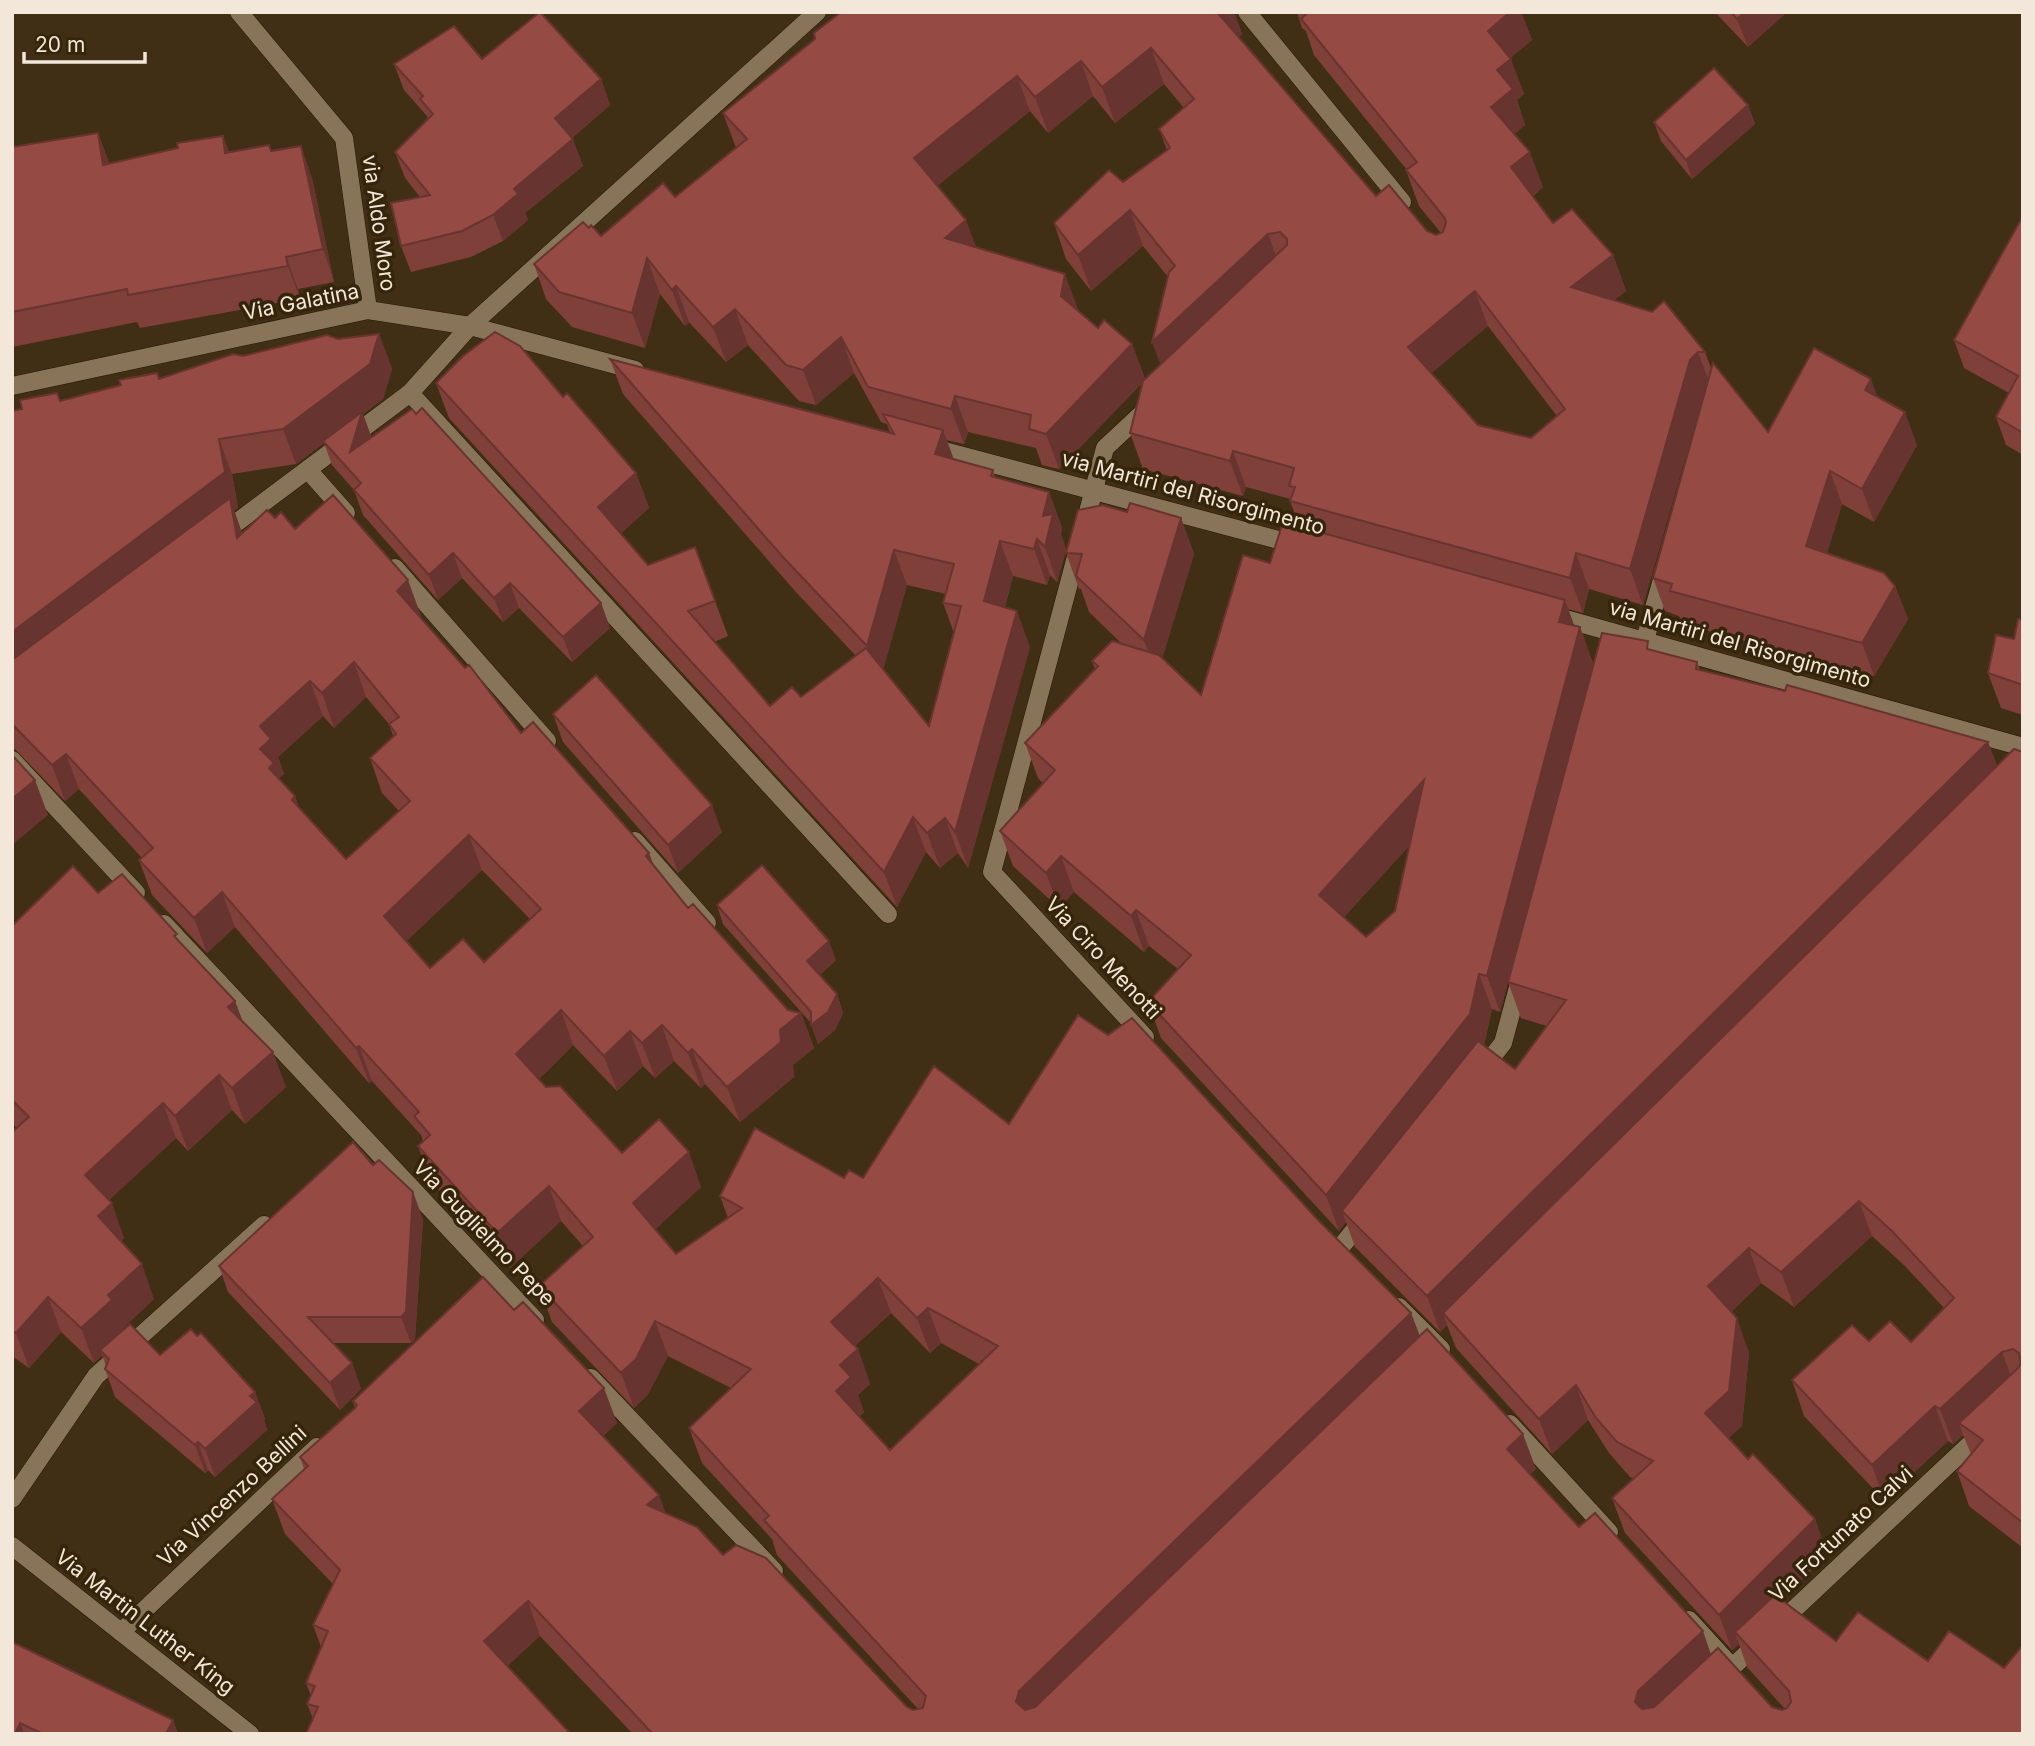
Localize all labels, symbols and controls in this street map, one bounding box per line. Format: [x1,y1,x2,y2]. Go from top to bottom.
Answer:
scale bar [24,21,145,65]
text: 20 m [35,32,85,57]
street label: via Aldo Moro [358,153,401,293]
street label: Via Galatina [241,278,361,325]
street label: via Martiri del Risorgimento [1059,445,1327,540]
street label: via Martiri del Risorgimento [1606,594,1874,693]
street label: Via Ciro Menotti [1040,891,1166,1024]
street label: Via Guglielmo Pepe [408,1154,560,1311]
street label: Via Vincenzo Bellini [152,1420,311,1571]
street label: Via Fortunato Calvi [1764,1461,1918,1607]
street label: Via Martin Luther King [51,1544,240,1699]

